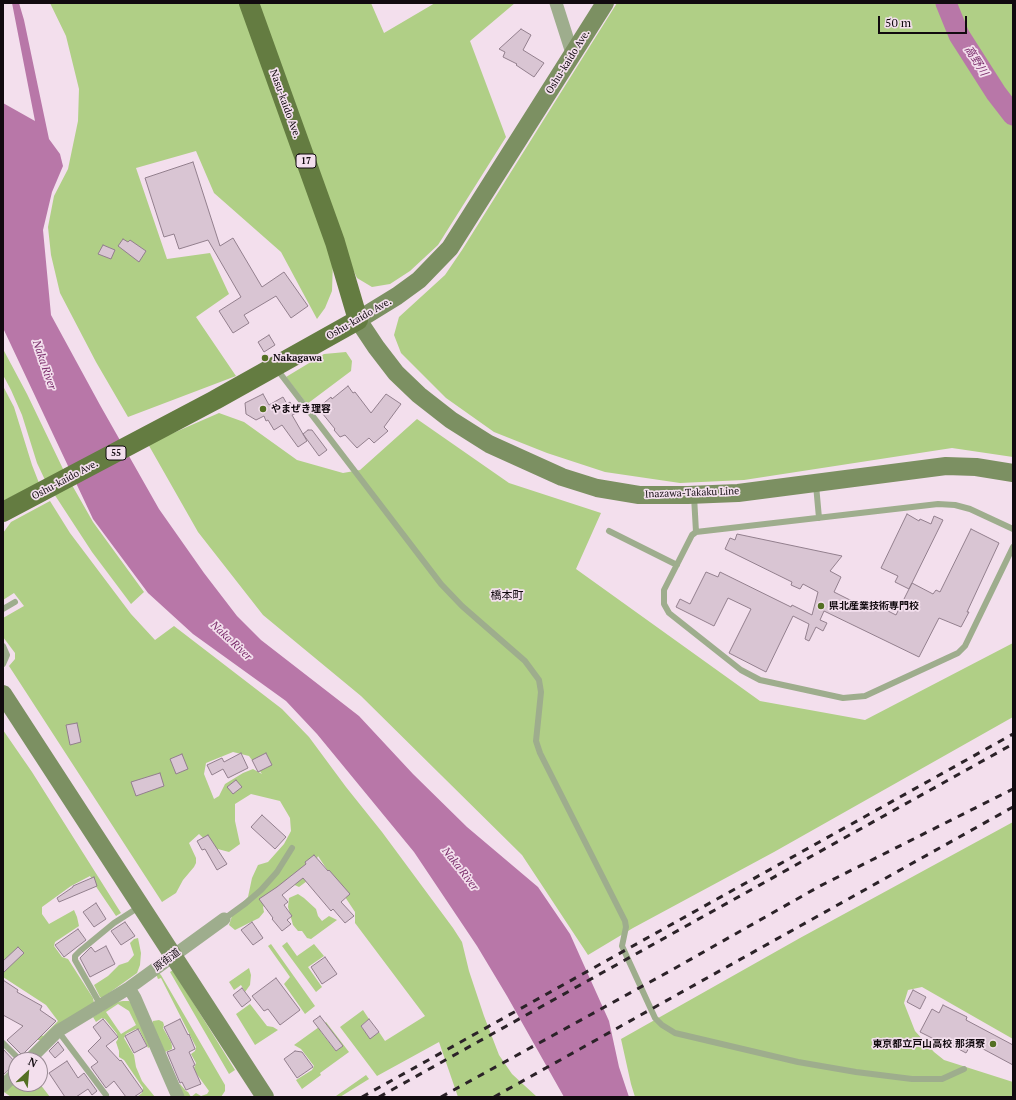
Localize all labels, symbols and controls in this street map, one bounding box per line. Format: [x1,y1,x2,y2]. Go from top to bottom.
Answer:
scale bar [880,8,969,34]
text: 50 m [885,15,911,30]
street label: Oshu-kaido Ave. [544,28,592,96]
water label: 高野川 [962,44,990,78]
street label: Nasu-kaido Ave. [267,68,303,140]
road number: 17 [296,154,316,168]
street label: Oshu-kaido Ave. [324,296,394,342]
water label: Naka River [29,338,59,392]
place label: Nakagawa [273,352,322,364]
marker: Nakagawa [260,353,270,363]
place label: やまぜき理容 [271,403,331,415]
marker: やまぜき理容 [258,404,268,414]
road number: 55 [106,446,126,460]
street label: Oshu-kaido Ave. [30,458,100,502]
street label: Inazawa-Takaku Line [645,485,739,501]
district label: 橋本町 [491,589,523,603]
place label: 県北産業技術専門校 [829,600,919,612]
marker: 県北産業技術専門校 [816,601,826,611]
water label: Naka River [208,619,254,663]
water label: Naka River [439,845,481,893]
street label: 原街道 [151,946,183,974]
place label: 東京都立戸山高校 那須寮 [872,1038,985,1050]
marker: 東京都立戸山高校 那須寮 [988,1039,998,1049]
north arrow [8,1052,48,1092]
text: N [26,1054,40,1070]

